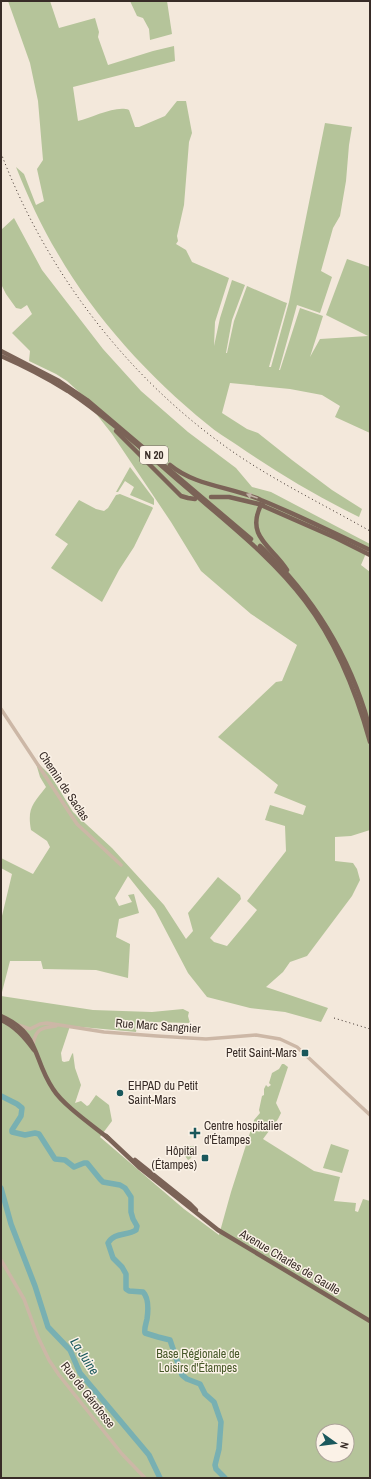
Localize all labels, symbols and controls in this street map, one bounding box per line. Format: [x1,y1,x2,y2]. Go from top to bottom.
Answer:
road number: N 20 [140,446,168,464]
one-way arrow [245,493,257,499]
street label: Chemin de Saclas [35,748,93,824]
street label: Rue Marc Sangnier [115,1015,202,1037]
place label: Petit Saint-Mars [226,1045,297,1061]
marker: Petit Saint-Mars [300,1048,310,1058]
place label: EHPAD du Petit Saint-Mars [128,1078,198,1108]
marker: EHPAD du Petit Saint-Mars [115,1088,125,1098]
place label: Centre hospitalier d'Étampes [204,1118,283,1148]
marker: Centre hospitalier d'Étampes [189,1127,201,1139]
place label: Hôpital (Étampes) [152,1143,197,1173]
marker: Hôpital (Étampes) [200,1153,210,1163]
street label: Avenue Charles de Gaulle [236,1225,343,1298]
water label: La Juine [66,1334,103,1378]
park label: Base Régionale de Loisirs d'Étampes [156,1346,240,1376]
street label: Rue de Gérofosse [57,1359,119,1431]
north arrow [315,1423,355,1463]
text: N [337,1441,352,1450]

